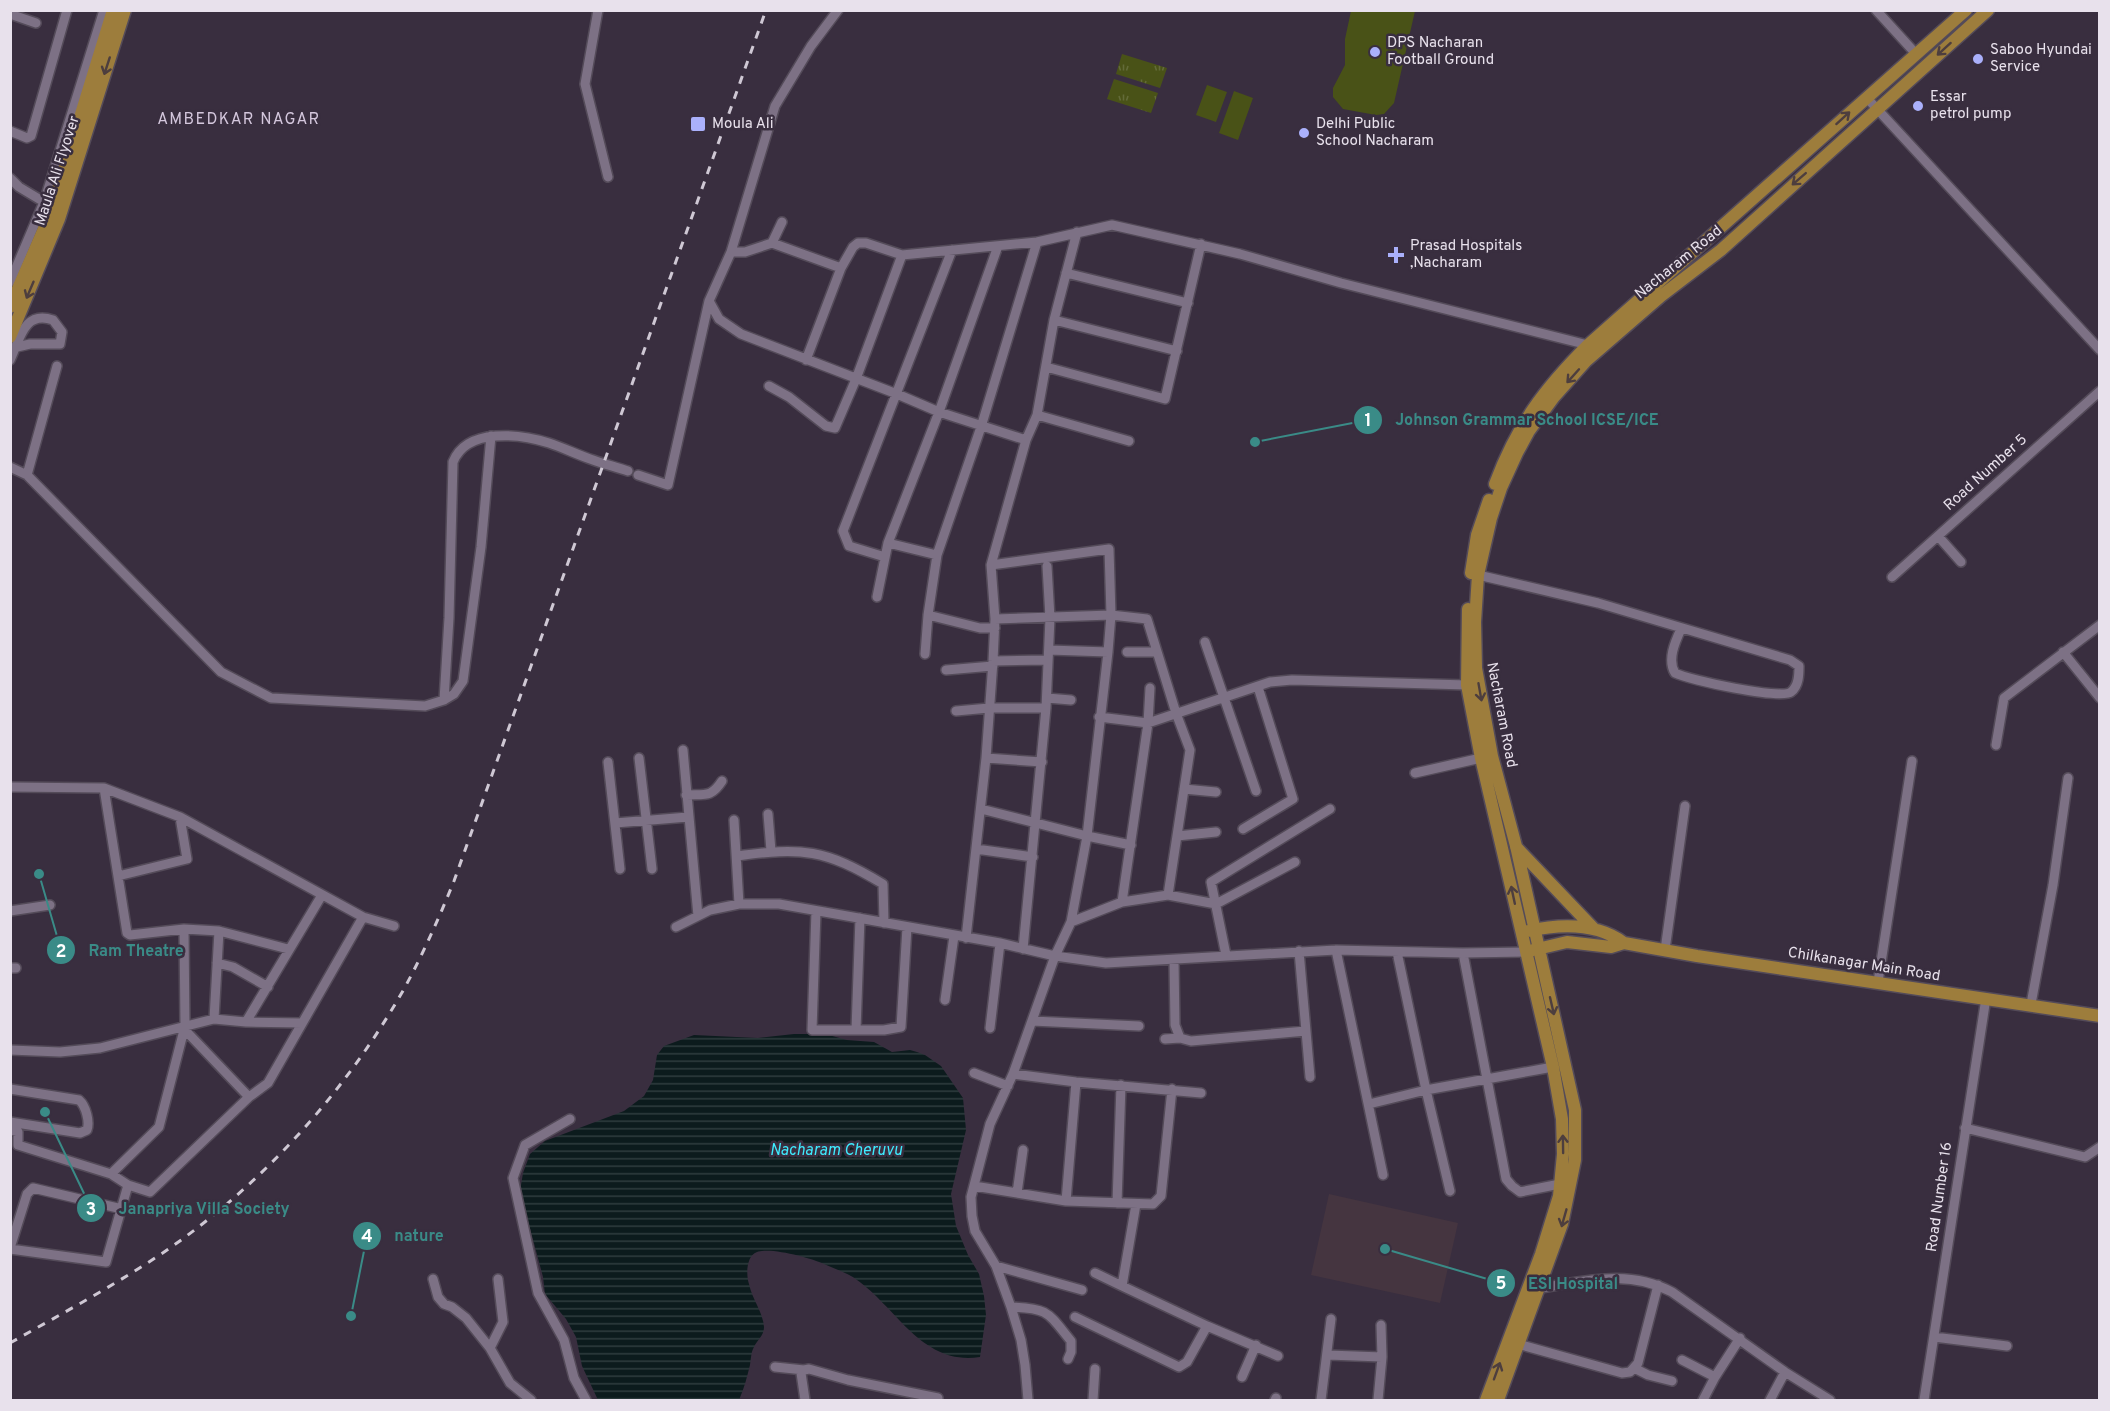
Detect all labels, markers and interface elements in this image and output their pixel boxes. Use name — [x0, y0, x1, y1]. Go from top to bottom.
place label: DPS Nacharan Football Ground — [1387, 34, 1494, 70]
place label: Saboo Hyundai Service — [1990, 41, 2092, 77]
one-way arrow — [1937, 42, 1952, 56]
marker: DPS Nacharan Football Ground — [1368, 45, 1382, 59]
marker: Saboo Hyundai Service — [1971, 52, 1985, 66]
one-way arrow — [101, 56, 112, 75]
place label: Essar petrol pump — [1930, 88, 2011, 124]
marker: Essar petrol pump — [1911, 99, 1925, 113]
district label: AMBEDKAR NAGAR — [157, 110, 321, 130]
one-way arrow — [1835, 111, 1850, 125]
street label: Maula Ali Flyover — [31, 114, 85, 228]
marker: Moula Ali — [689, 115, 707, 133]
place label: Moula Ali — [712, 115, 774, 134]
place label: Delhi Public School Nacharam — [1316, 115, 1434, 151]
marker: Delhi Public School Nacharam — [1297, 126, 1311, 140]
one-way arrow — [1792, 172, 1807, 186]
street label: Nacharam Road — [1631, 222, 1727, 304]
place label: Prasad Hospitals ,Nacharam — [1410, 237, 1522, 273]
marker: Prasad Hospitals ,Nacharam — [1387, 246, 1405, 264]
one-way arrow — [24, 280, 35, 299]
one-way arrow — [1566, 368, 1580, 383]
callout: Johnson Grammar School ICSE/ICE — [1353, 403, 1671, 437]
text: 1 — [1364, 410, 1372, 433]
text: Johnson Grammar School ICSE/ICE — [1395, 411, 1659, 431]
street label: Road Number 5 — [1940, 431, 2032, 515]
street label: Nacharam Road — [1481, 661, 1521, 769]
one-way arrow — [1475, 682, 1486, 702]
one-way arrow — [1507, 885, 1519, 904]
callout: Ram Theatre — [46, 933, 195, 967]
text: 2 — [55, 941, 67, 964]
text: Ram Theatre — [88, 942, 184, 962]
street label: Chilkanagar Main Road — [1786, 944, 1942, 986]
one-way arrow — [1547, 996, 1559, 1015]
one-way arrow — [1557, 1135, 1569, 1155]
water label: Nacharam Cheruvu — [770, 1141, 902, 1161]
street label: Road Number 16 — [1923, 1141, 1957, 1253]
callout: Janapriya Villa Society — [76, 1191, 302, 1225]
text: 3 — [86, 1199, 96, 1222]
text: Janapriya Villa Society — [118, 1200, 290, 1220]
one-way arrow — [1557, 1208, 1569, 1227]
callout: nature — [352, 1219, 455, 1253]
text: 4 — [361, 1226, 373, 1249]
text: nature — [394, 1227, 444, 1247]
callout: ESI Hospital — [1486, 1266, 1630, 1300]
text: 5 — [1496, 1273, 1507, 1296]
text: ESI Hospital — [1528, 1275, 1618, 1295]
one-way arrow — [1493, 1362, 1504, 1380]

